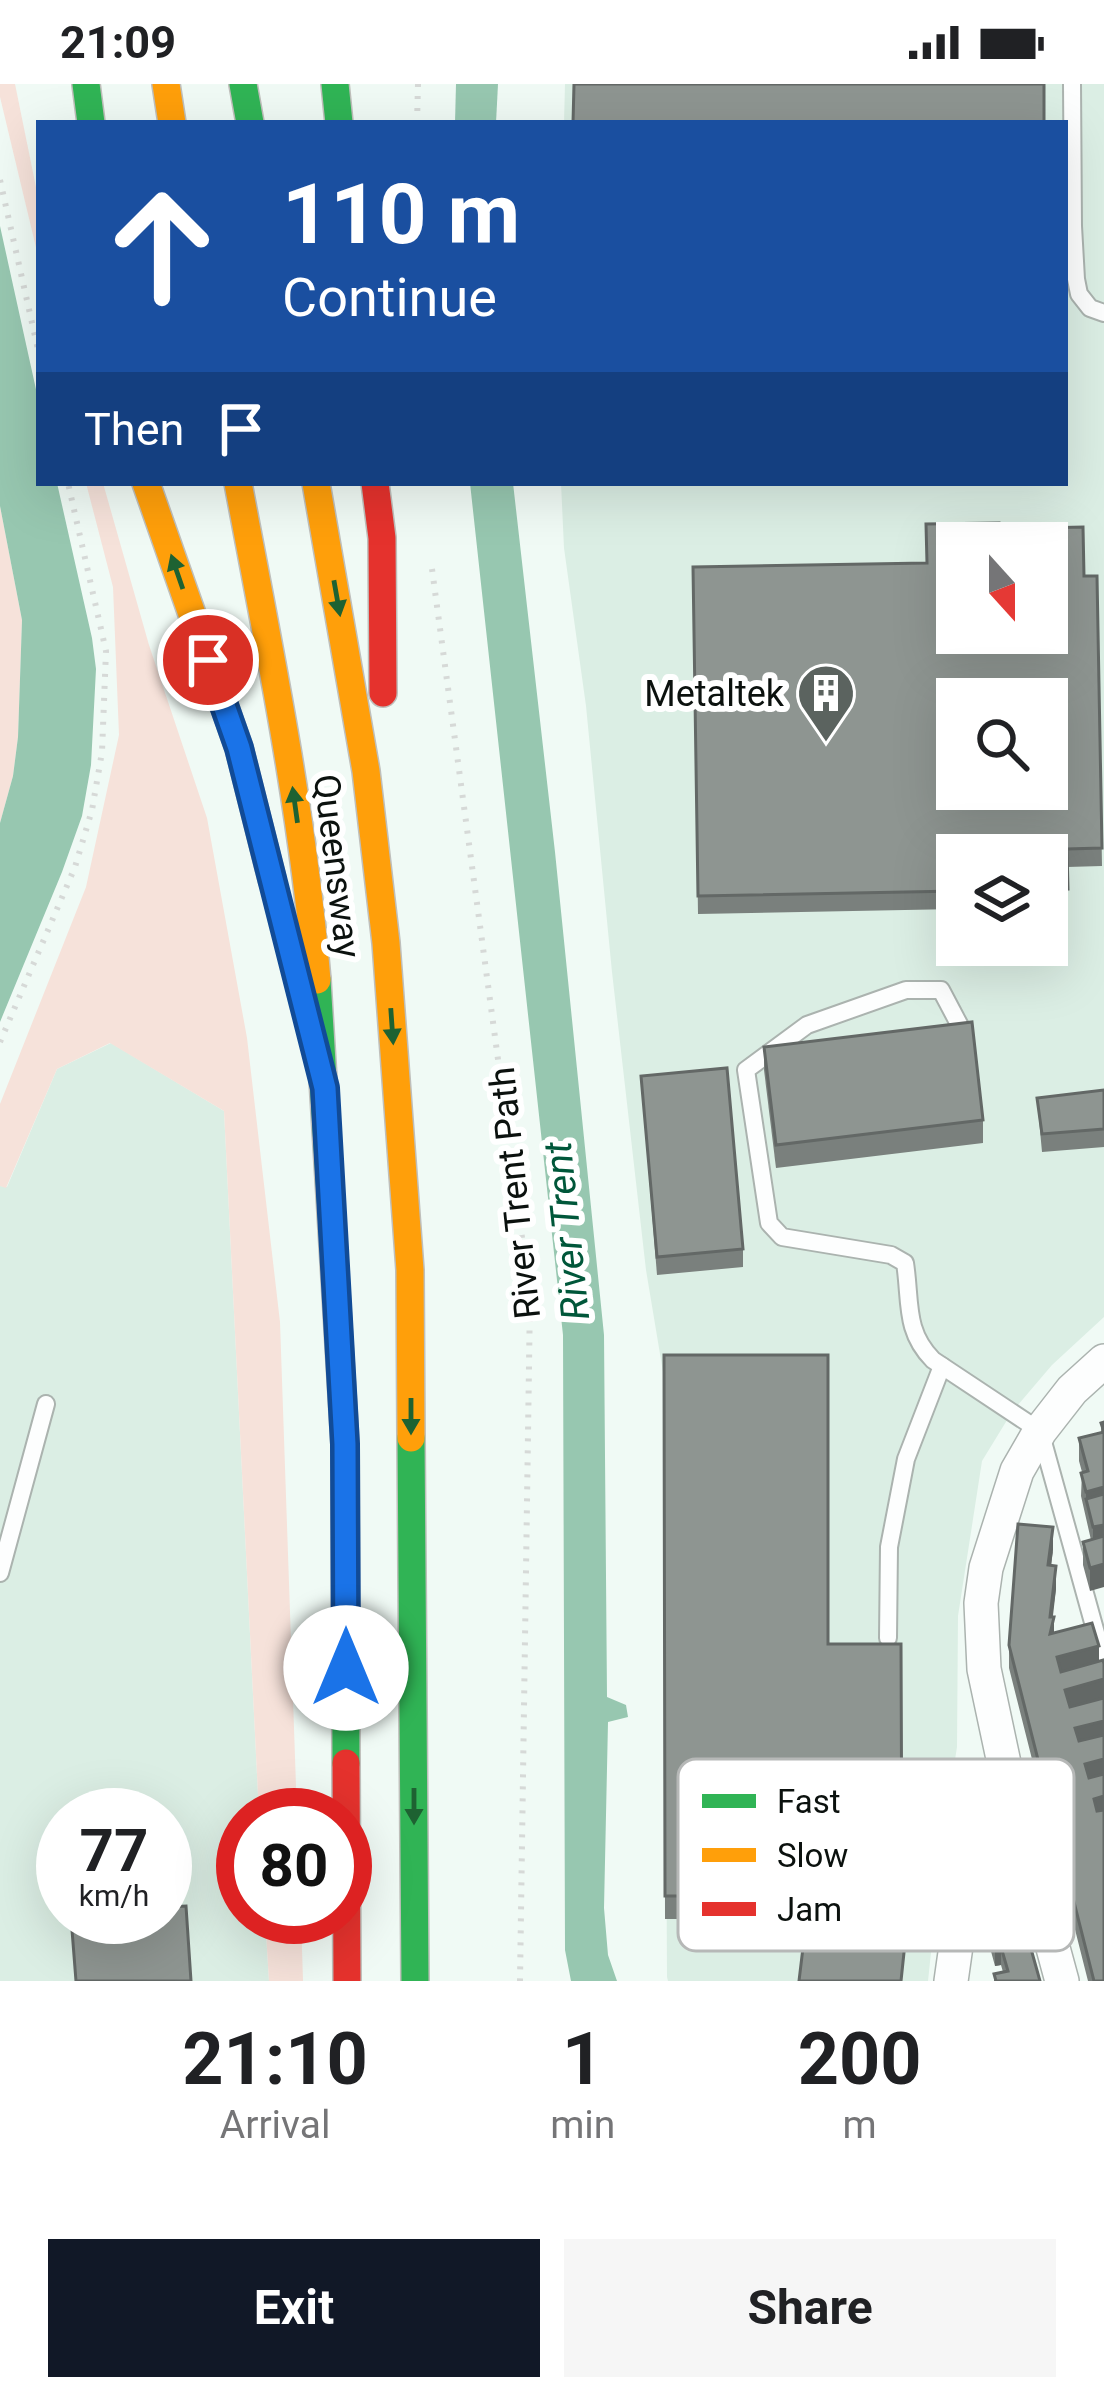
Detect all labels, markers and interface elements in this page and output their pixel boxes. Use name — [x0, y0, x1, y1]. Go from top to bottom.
text: 21:09 — [60, 16, 176, 69]
text: 110 m — [282, 165, 520, 264]
icon: ahead — [84, 168, 240, 324]
text: Continue — [282, 266, 497, 329]
icon: arrive — [208, 396, 274, 462]
text: Then — [84, 403, 184, 456]
north arrow — [936, 522, 1068, 654]
map controls — [936, 522, 1068, 966]
one-way arrow — [167, 554, 185, 590]
one-way arrow — [328, 580, 347, 617]
pin — [157, 609, 259, 711]
icon: arrive — [175, 627, 241, 693]
building icon: Metaltek — [795, 662, 857, 744]
place label: Metaltek — [644, 673, 785, 715]
button: search — [936, 678, 1068, 810]
street label: Queensway — [305, 772, 369, 960]
one-way arrow — [285, 786, 304, 823]
button: layers — [936, 834, 1068, 966]
one-way arrow — [382, 1008, 401, 1045]
street label: River Trent Path — [481, 1065, 549, 1321]
water label: River Trent — [535, 1139, 599, 1322]
one-way arrow — [402, 1398, 421, 1436]
position arrow — [283, 1605, 409, 1731]
legend — [678, 1759, 1074, 1951]
text: Fast — [777, 1782, 840, 1821]
speed limit sign: 80 — [216, 1788, 372, 1944]
one-way arrow — [404, 1788, 424, 1826]
text: 77 — [80, 1815, 148, 1886]
text: Slow — [777, 1836, 848, 1875]
text: km/h — [79, 1878, 149, 1913]
text: Jam — [777, 1890, 842, 1929]
text: 21:10 — [182, 2017, 368, 2102]
text: 1 — [562, 2017, 603, 2102]
text: 200 — [798, 2017, 922, 2102]
text: Arrival — [220, 2102, 330, 2148]
text: min — [550, 2102, 615, 2148]
text: m — [843, 2102, 877, 2148]
button: Exit — [48, 2239, 540, 2377]
button: Share — [564, 2239, 1056, 2377]

